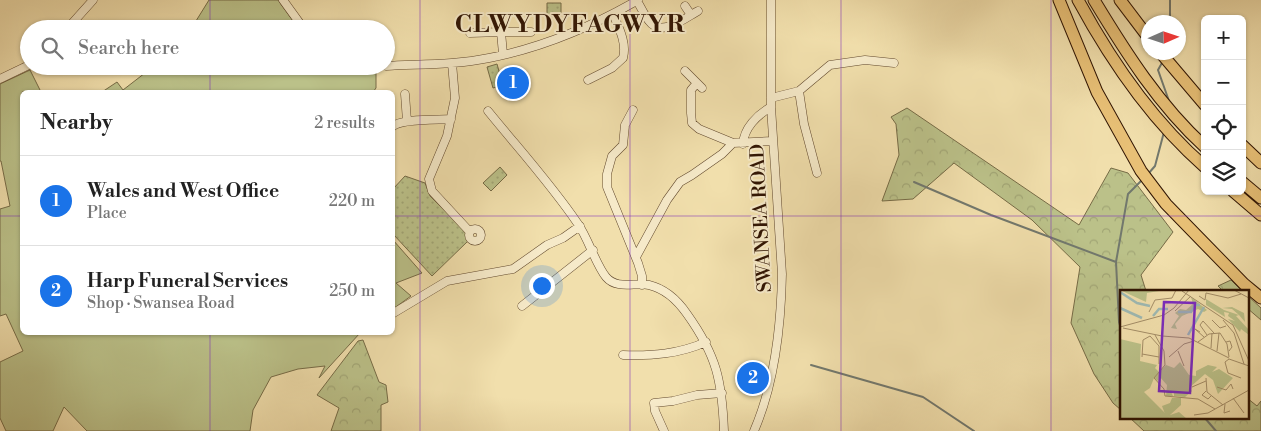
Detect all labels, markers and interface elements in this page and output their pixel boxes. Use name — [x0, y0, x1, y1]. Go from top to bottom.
district label: CLWYDYFAGWYR — [455, 10, 685, 40]
north arrow — [1141, 15, 1186, 60]
map controls — [1201, 15, 1246, 195]
button: + — [1201, 15, 1246, 60]
search box — [20, 20, 395, 75]
icon: search — [38, 34, 66, 62]
text: Search here — [78, 36, 179, 60]
button: − — [1201, 60, 1246, 105]
pin: 1 — [497, 64, 529, 102]
button: locate — [1201, 105, 1246, 150]
text: Nearby — [40, 110, 113, 136]
text: 2 results — [314, 113, 375, 133]
street label: SWANSEA ROAD — [745, 143, 777, 293]
button: layers — [1201, 150, 1246, 195]
text: Wales and West Office — [87, 179, 279, 203]
text: 1 — [52, 191, 60, 211]
text: 220 m — [329, 191, 375, 211]
text: Place — [87, 203, 127, 223]
text: Harp Funeral Services — [87, 269, 288, 293]
your location — [529, 273, 555, 299]
text: 2 — [51, 281, 61, 301]
text: 250 m — [329, 281, 375, 301]
inset map — [1120, 290, 1248, 418]
text: Shop · Swansea Road — [87, 293, 235, 313]
pin: 2 — [737, 359, 769, 397]

